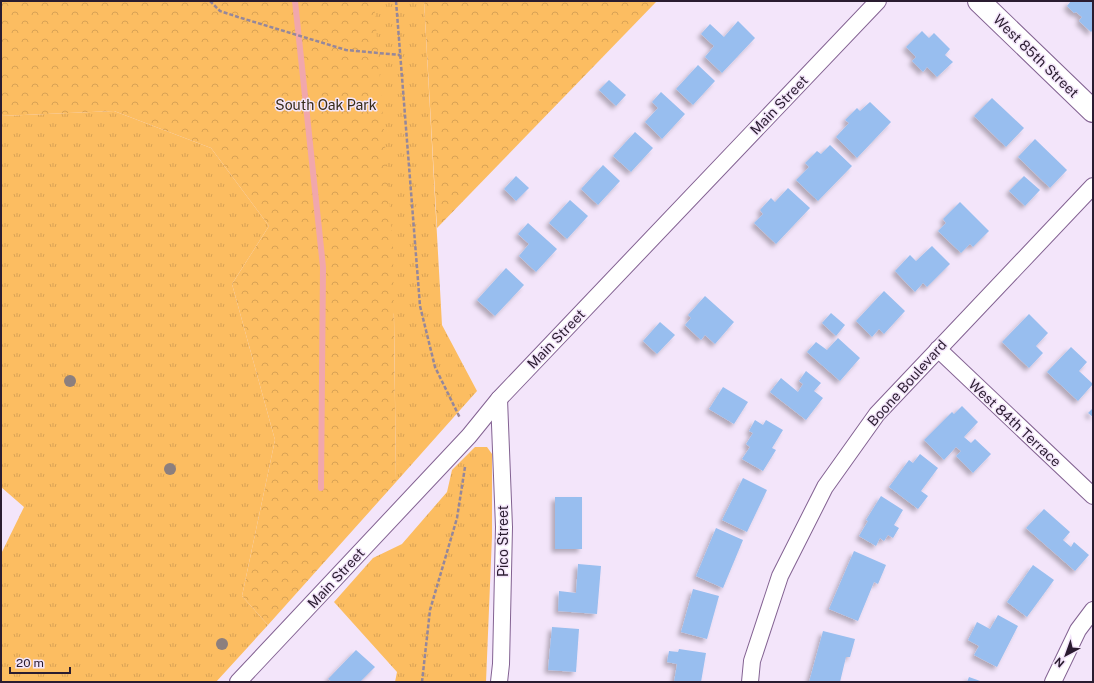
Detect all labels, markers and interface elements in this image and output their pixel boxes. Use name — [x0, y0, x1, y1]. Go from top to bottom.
street label: West 85th Street — [990, 11, 1082, 101]
street label: Main Street — [747, 72, 811, 138]
park label: South Oak Park — [275, 97, 377, 113]
street label: Main Street — [524, 306, 588, 372]
street label: Boone Boulevard — [864, 337, 950, 429]
street label: West 84th Terrace — [966, 376, 1065, 470]
street label: Pico Street — [495, 505, 511, 577]
street label: Main Street — [304, 545, 368, 611]
north arrow — [1046, 635, 1086, 675]
scale bar — [10, 649, 70, 675]
text: N — [1052, 655, 1067, 670]
text: 20 m — [16, 656, 44, 670]

